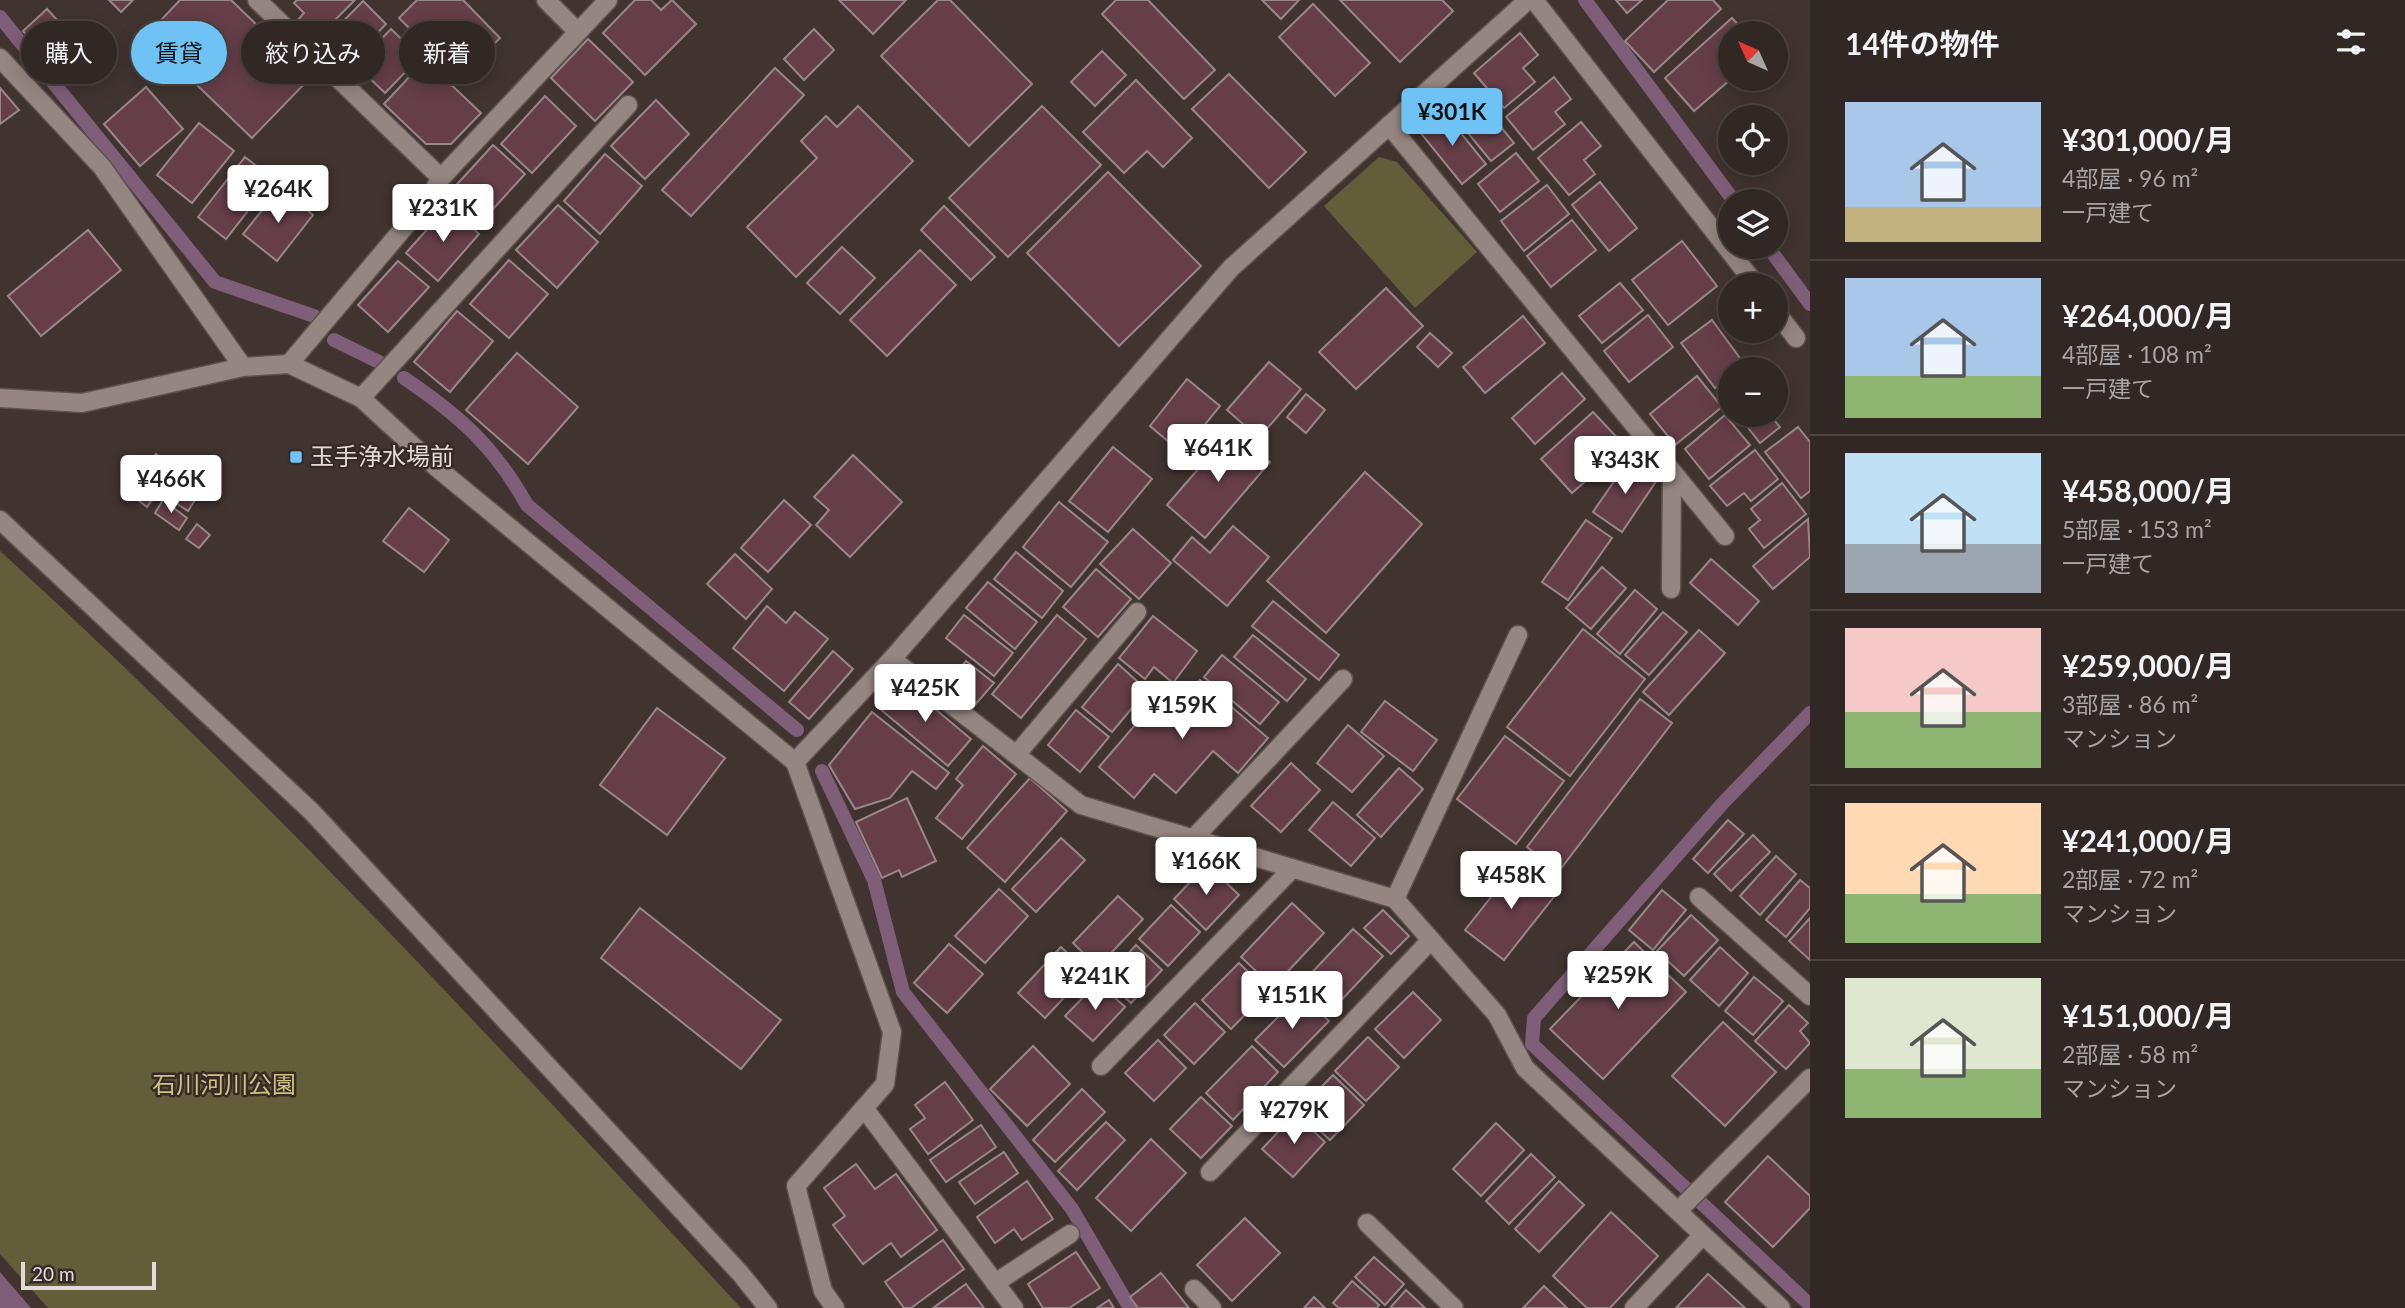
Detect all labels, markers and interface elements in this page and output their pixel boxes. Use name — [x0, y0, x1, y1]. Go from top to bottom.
chip: 購入 — [21, 21, 117, 84]
chip: 賃貸 — [131, 21, 227, 84]
chip: 絞り込み — [241, 21, 385, 84]
chip: 新着 — [399, 21, 495, 84]
north arrow — [1718, 21, 1788, 91]
map controls — [1718, 21, 1788, 427]
icon: filters — [2332, 23, 2370, 61]
text: 14件の物件 — [1845, 25, 2000, 61]
pin: ¥301K — [1403, 88, 1501, 148]
text: ¥301K — [1417, 97, 1487, 125]
button: locate — [1718, 105, 1788, 175]
text: ¥301,000/月 — [2062, 121, 2235, 157]
icon: home — [1901, 130, 1985, 214]
text: 4部屋 · 96 m² — [2062, 164, 2198, 192]
pin: ¥264K — [229, 166, 327, 225]
text: ¥264K — [243, 174, 313, 202]
pin: ¥231K — [394, 184, 492, 244]
button: layers — [1718, 189, 1788, 259]
text: ¥231K — [408, 193, 478, 221]
text: 一戸建て — [2062, 198, 2154, 226]
button: + — [1718, 273, 1788, 343]
text: ¥264,000/月 — [2062, 297, 2235, 333]
icon: home — [1901, 306, 1985, 390]
text: 4部屋 · 108 m² — [2062, 340, 2212, 368]
button: − — [1718, 357, 1788, 427]
text: 一戸建て — [2062, 374, 2154, 402]
pin: ¥641K — [1169, 424, 1267, 484]
text: ¥641K — [1183, 433, 1253, 461]
pin: ¥343K — [1576, 436, 1674, 496]
place label: 玉手浄水場前 — [310, 441, 454, 470]
text: ¥343K — [1590, 445, 1660, 473]
marker: 玉手浄水場前 — [288, 449, 304, 465]
pin: ¥466K — [122, 456, 220, 515]
text: ¥466K — [136, 464, 206, 492]
text: ¥458,000/月 — [2062, 472, 2235, 508]
icon: home — [1901, 481, 1985, 565]
text: 5部屋 · 153 m² — [2062, 515, 2212, 543]
text: 一戸建て — [2062, 549, 2154, 577]
text: ¥259,000/月 — [2062, 647, 2235, 683]
icon: home — [1901, 656, 1985, 740]
pin: ¥425K — [876, 664, 974, 724]
text: ¥425K — [890, 673, 960, 701]
pin: ¥159K — [1133, 682, 1231, 741]
text: ¥159K — [1147, 690, 1217, 718]
text: 3部屋 · 86 m² — [2062, 690, 2198, 718]
text: マンション — [2062, 724, 2177, 752]
text: ¥241,000/月 — [2062, 822, 2235, 858]
icon: home — [1901, 831, 1985, 915]
pin: ¥166K — [1157, 838, 1255, 897]
text: ¥166K — [1171, 846, 1241, 874]
pin: ¥458K — [1462, 852, 1560, 911]
text: ¥458K — [1476, 860, 1546, 888]
text: 2部屋 · 72 m² — [2062, 865, 2198, 893]
text: マンション — [2062, 899, 2177, 927]
pin: ¥259K — [1569, 951, 1667, 1011]
pin: ¥241K — [1046, 953, 1144, 1012]
text: ¥259K — [1583, 960, 1653, 988]
text: ¥241K — [1060, 961, 1130, 989]
pin: ¥151K — [1243, 972, 1341, 1031]
text: ¥151K — [1257, 980, 1327, 1008]
text: ¥151,000/月 — [2062, 997, 2235, 1033]
icon: home — [1901, 1006, 1985, 1090]
text: 2部屋 · 58 m² — [2062, 1040, 2198, 1068]
park label: 石川河川公園 — [152, 1069, 296, 1098]
text: マンション — [2062, 1074, 2177, 1102]
pin: ¥279K — [1245, 1086, 1343, 1146]
text: ¥279K — [1259, 1095, 1329, 1123]
scale bar — [21, 1259, 156, 1291]
text: 20 m — [32, 1262, 75, 1285]

